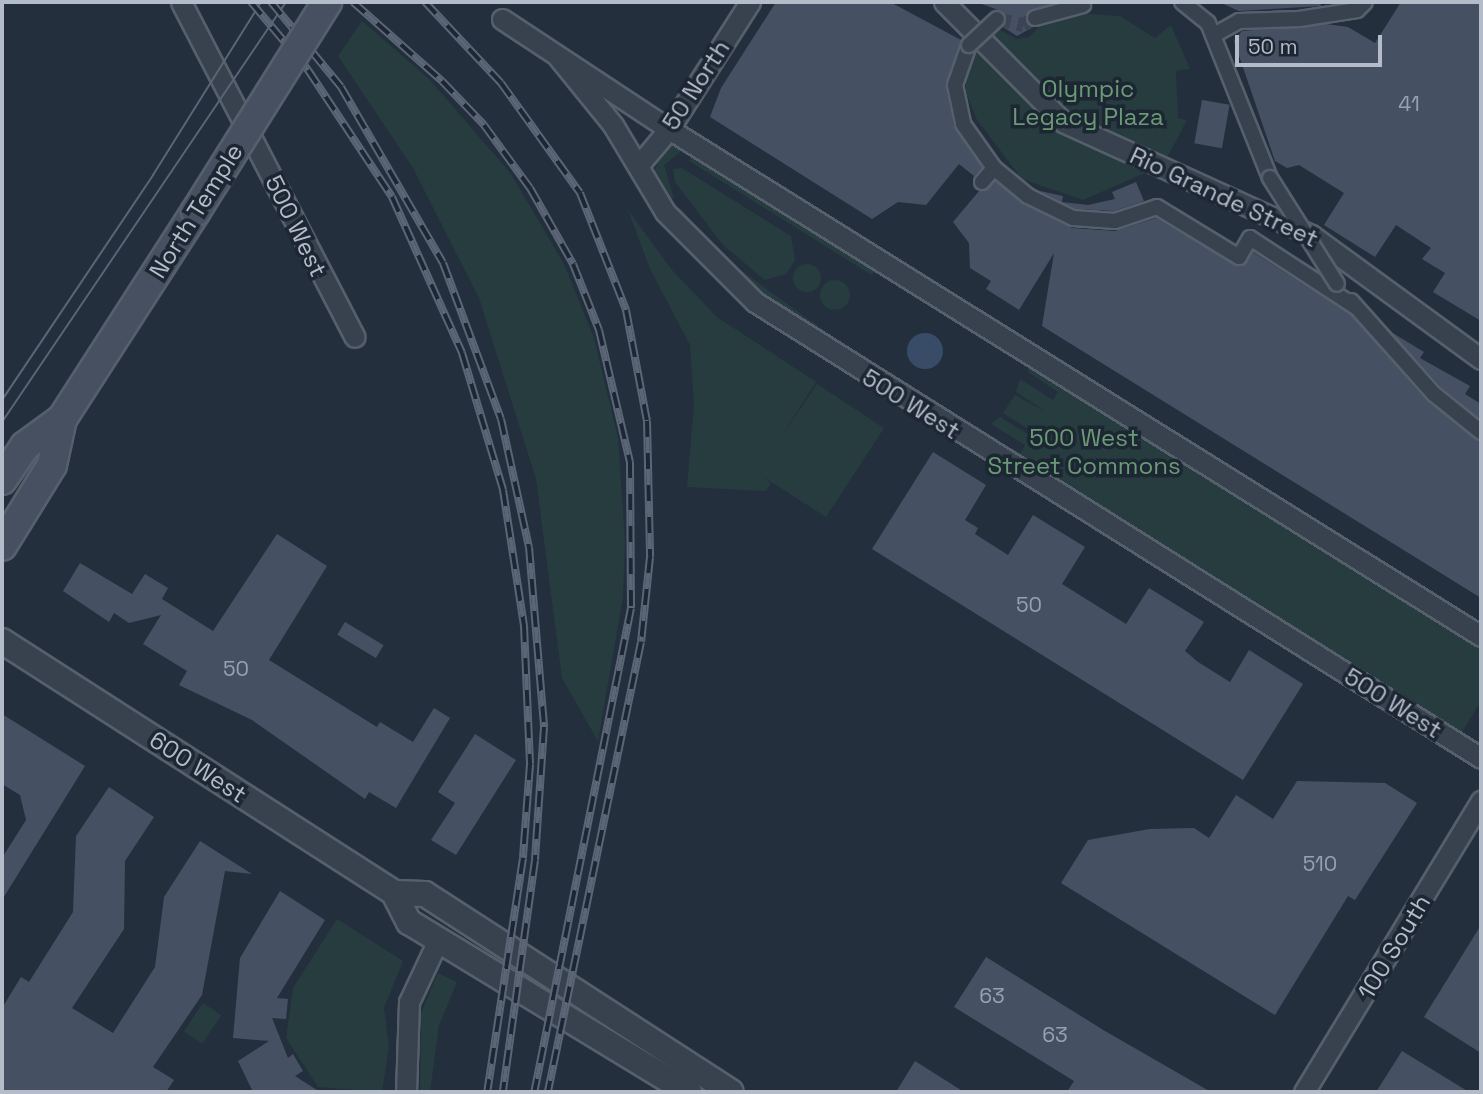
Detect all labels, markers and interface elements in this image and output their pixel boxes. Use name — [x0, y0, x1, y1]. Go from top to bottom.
scale bar — [1238, 21, 1385, 65]
text: 50 m — [1248, 33, 1298, 60]
street label: 50 North — [656, 35, 736, 135]
park label: Olympic Legacy Plaza — [1012, 75, 1164, 131]
house number: 41 — [1398, 91, 1420, 117]
street label: North Temple — [143, 138, 249, 284]
street label: Rio Grande Street — [1125, 141, 1323, 253]
street label: 500 West — [259, 170, 333, 282]
street label: 500 West — [857, 363, 965, 445]
park label: 500 West Street Commons — [987, 424, 1181, 480]
house number: 50 — [1016, 592, 1042, 618]
house number: 50 — [223, 656, 249, 682]
street label: 500 West — [1339, 662, 1447, 744]
street label: 600 West — [144, 725, 252, 809]
house number: 510 — [1303, 851, 1337, 877]
street label: 100 South — [1352, 889, 1436, 1005]
house number: 63 — [979, 983, 1005, 1009]
house number: 63 — [1042, 1022, 1068, 1048]

